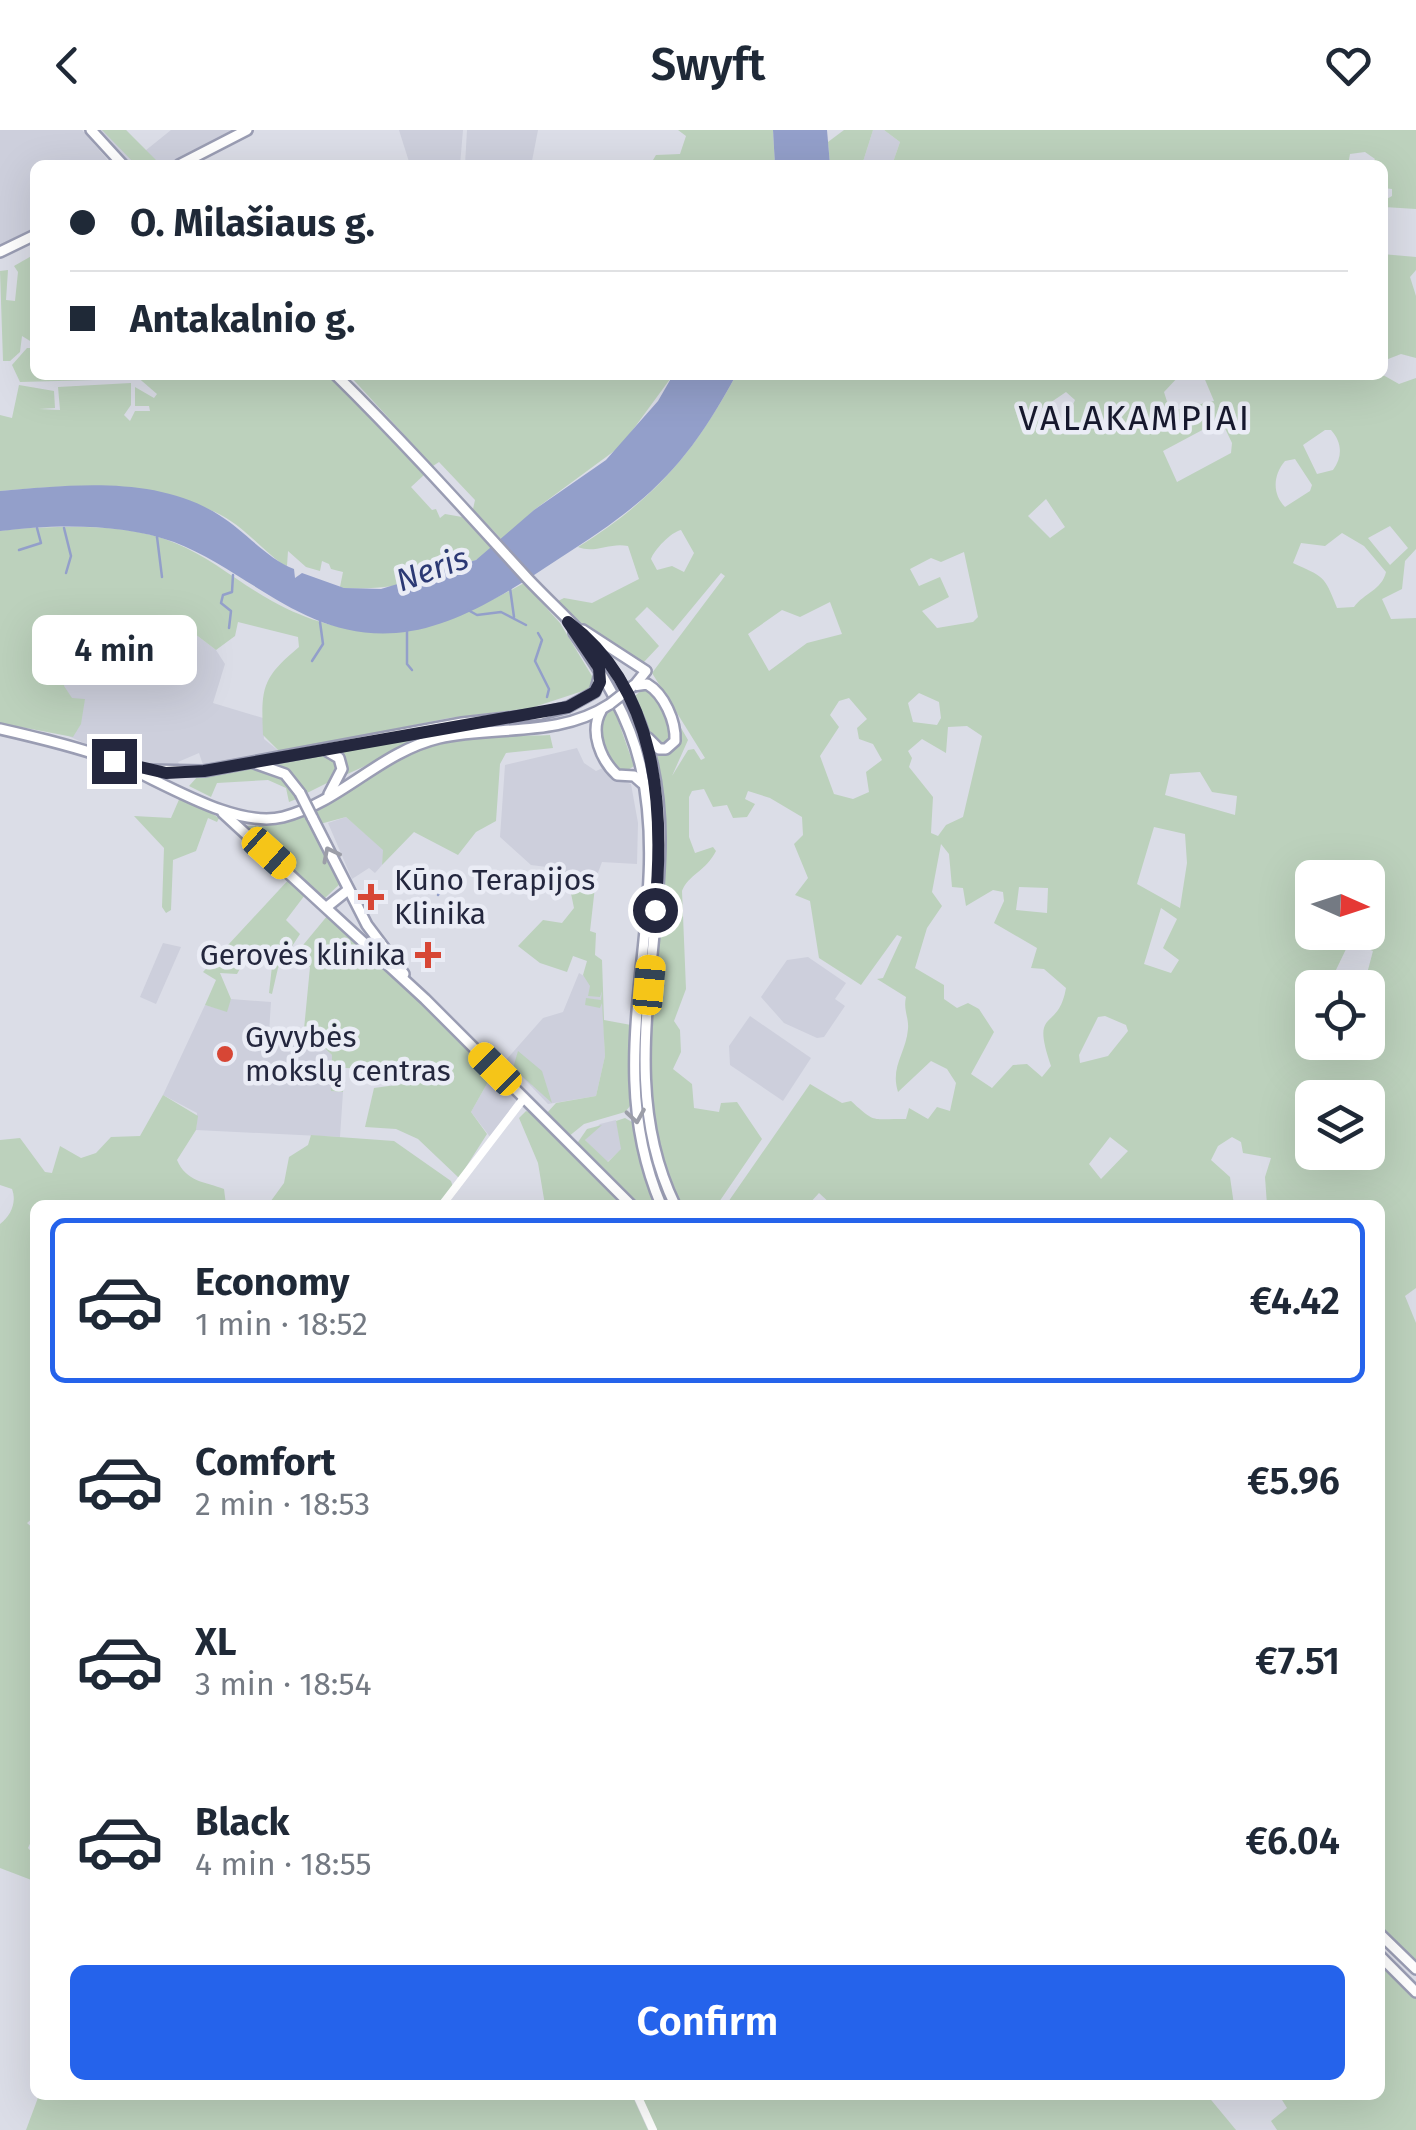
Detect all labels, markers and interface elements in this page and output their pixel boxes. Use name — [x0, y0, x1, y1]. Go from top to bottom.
icon: back — [40, 38, 95, 93]
text: Swyft — [651, 38, 765, 92]
icon: heart — [1321, 38, 1376, 93]
text: O. Milašiaus g. — [130, 200, 375, 246]
text: Antakalnio g. — [130, 296, 355, 342]
district label: VALAKAMPIAI — [1019, 397, 1251, 439]
water label: Neris — [391, 538, 473, 600]
callout: 4 min — [32, 616, 196, 686]
text: 4 min — [74, 631, 155, 669]
route end — [92, 739, 137, 784]
car — [237, 822, 301, 884]
one-way arrow — [323, 846, 342, 864]
north arrow — [1295, 860, 1385, 950]
map controls — [1295, 860, 1385, 1170]
place label: Kūno Terapijos Klinika — [394, 862, 595, 932]
marker: Kūno Terapijos Klinika — [358, 884, 384, 910]
route start — [633, 888, 678, 933]
place label: Gerovės klinika — [200, 937, 406, 973]
marker: Gerovės klinika — [415, 942, 441, 968]
car — [631, 954, 667, 1016]
button: locate — [1295, 970, 1385, 1060]
place label: Gyvybės mokslų centras — [245, 1019, 451, 1089]
car — [463, 1037, 527, 1101]
marker: Gyvybės mokslų centras — [214, 1043, 236, 1065]
button: layers — [1295, 1080, 1385, 1170]
one-way arrow — [625, 1107, 646, 1124]
icon: car — [75, 1256, 165, 1346]
text: Economy — [195, 1259, 350, 1305]
text: €4.42 — [1250, 1278, 1340, 1324]
text: 1 min · 18:52 — [195, 1305, 368, 1343]
icon: car — [75, 1436, 165, 1526]
text: Comfort — [195, 1439, 336, 1485]
text: €5.96 — [1247, 1458, 1340, 1504]
text: 2 min · 18:53 — [195, 1485, 370, 1523]
icon: car — [75, 1616, 165, 1706]
text: XL — [195, 1619, 237, 1665]
text: €7.51 — [1255, 1638, 1340, 1684]
text: 3 min · 18:54 — [195, 1665, 372, 1703]
icon: car — [75, 1796, 165, 1886]
text: Black — [195, 1799, 290, 1845]
text: €6.04 — [1246, 1818, 1340, 1864]
text: 4 min · 18:55 — [195, 1845, 372, 1883]
button: Confirm — [70, 1965, 1345, 2080]

